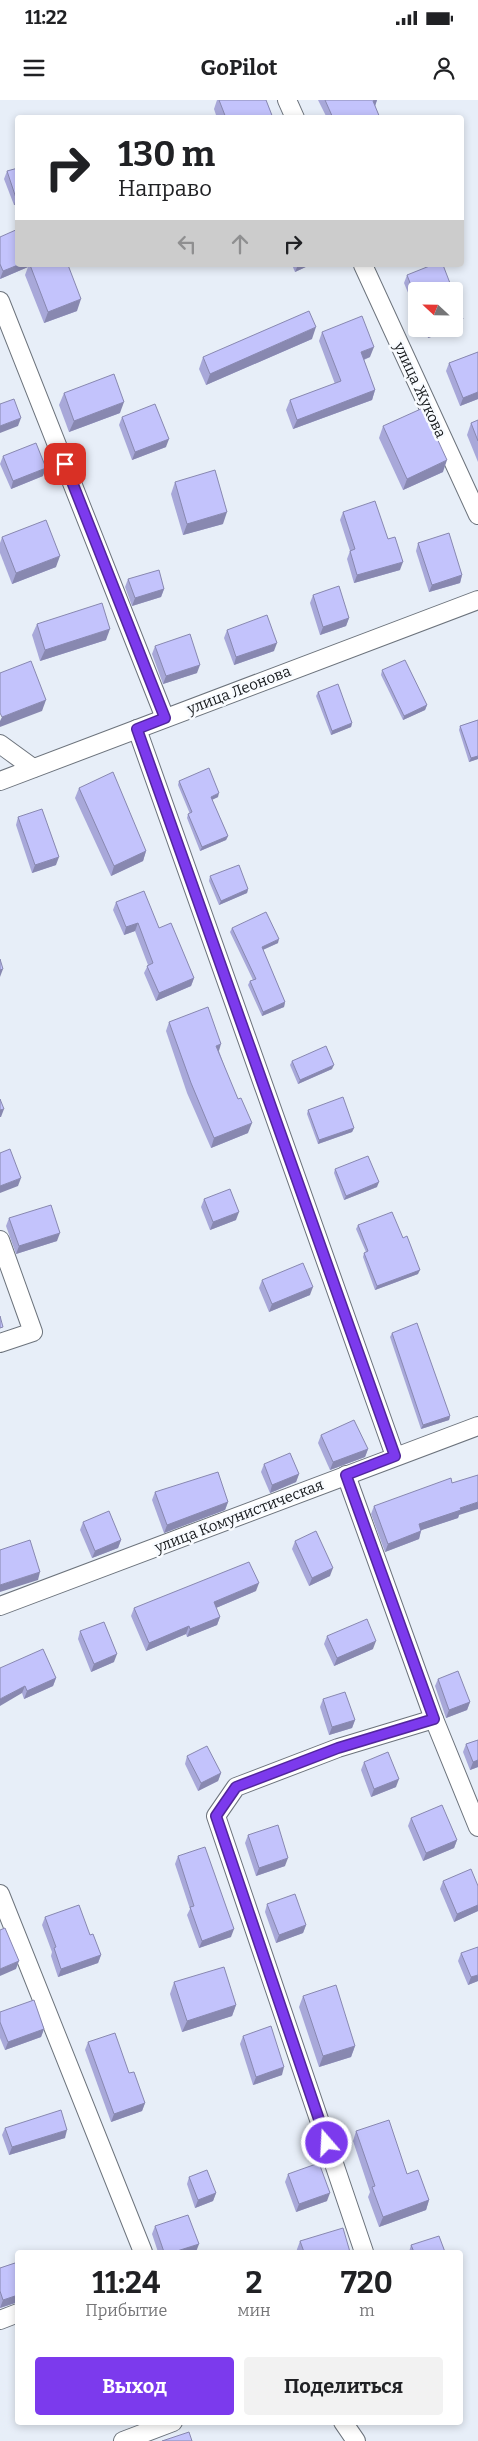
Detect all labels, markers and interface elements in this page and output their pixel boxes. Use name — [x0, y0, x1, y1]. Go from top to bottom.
text: 11:22 — [25, 6, 67, 29]
icon: menu — [20, 54, 48, 82]
text: GoPilot — [200, 54, 278, 81]
icon: person — [430, 54, 458, 82]
text: 130 m — [118, 133, 215, 175]
icon: right — [35, 135, 100, 200]
text: Направо — [118, 175, 212, 202]
icon: left — [173, 230, 201, 258]
icon: ahead — [226, 230, 254, 258]
icon: right — [279, 230, 307, 258]
north arrow — [408, 282, 462, 338]
map controls — [408, 282, 463, 337]
street label: улица Жукова — [390, 338, 450, 441]
pin — [44, 443, 86, 485]
icon: arrive — [51, 450, 79, 478]
street label: улица Леонова — [184, 662, 293, 718]
street label: улица Комунистическая — [151, 1475, 326, 1557]
position arrow — [300, 2116, 352, 2168]
text: 11:24 — [92, 2265, 160, 2301]
text: 2 — [246, 2265, 262, 2301]
text: 720 — [341, 2265, 393, 2301]
text: Прибытие — [85, 2301, 167, 2320]
text: мин — [237, 2301, 271, 2320]
text: m — [359, 2301, 374, 2320]
button: Выход — [35, 2357, 234, 2415]
button: Поделиться — [244, 2357, 443, 2415]

